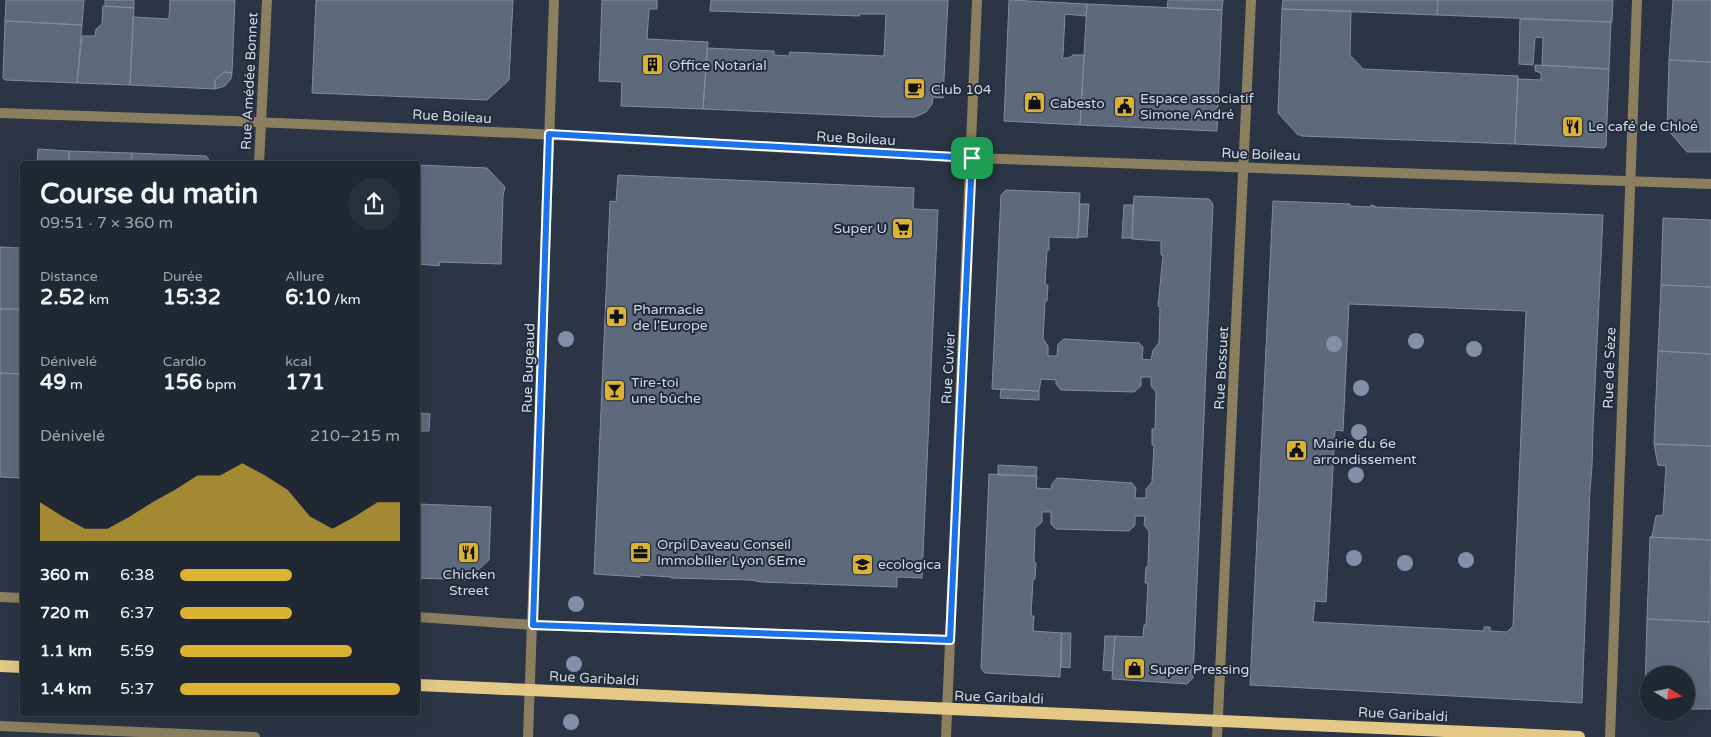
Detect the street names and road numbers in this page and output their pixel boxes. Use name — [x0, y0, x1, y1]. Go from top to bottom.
street label: Rue Amédée Bonnet — [237, 11, 262, 150]
street label: Rue Boileau — [412, 106, 492, 127]
street label: Rue Boileau — [816, 128, 896, 149]
street label: Rue Boileau — [1221, 145, 1301, 164]
street label: Rue Bugeaud — [518, 323, 539, 413]
street label: Rue Bossuet — [1211, 325, 1232, 410]
street label: Rue de Sèze — [1600, 327, 1619, 409]
street label: Rue Cuvier — [938, 331, 959, 405]
street label: Rue Garibaldi — [549, 668, 639, 689]
street label: Rue Garibaldi — [954, 687, 1044, 708]
street label: Rue Garibaldi — [1358, 704, 1448, 725]

